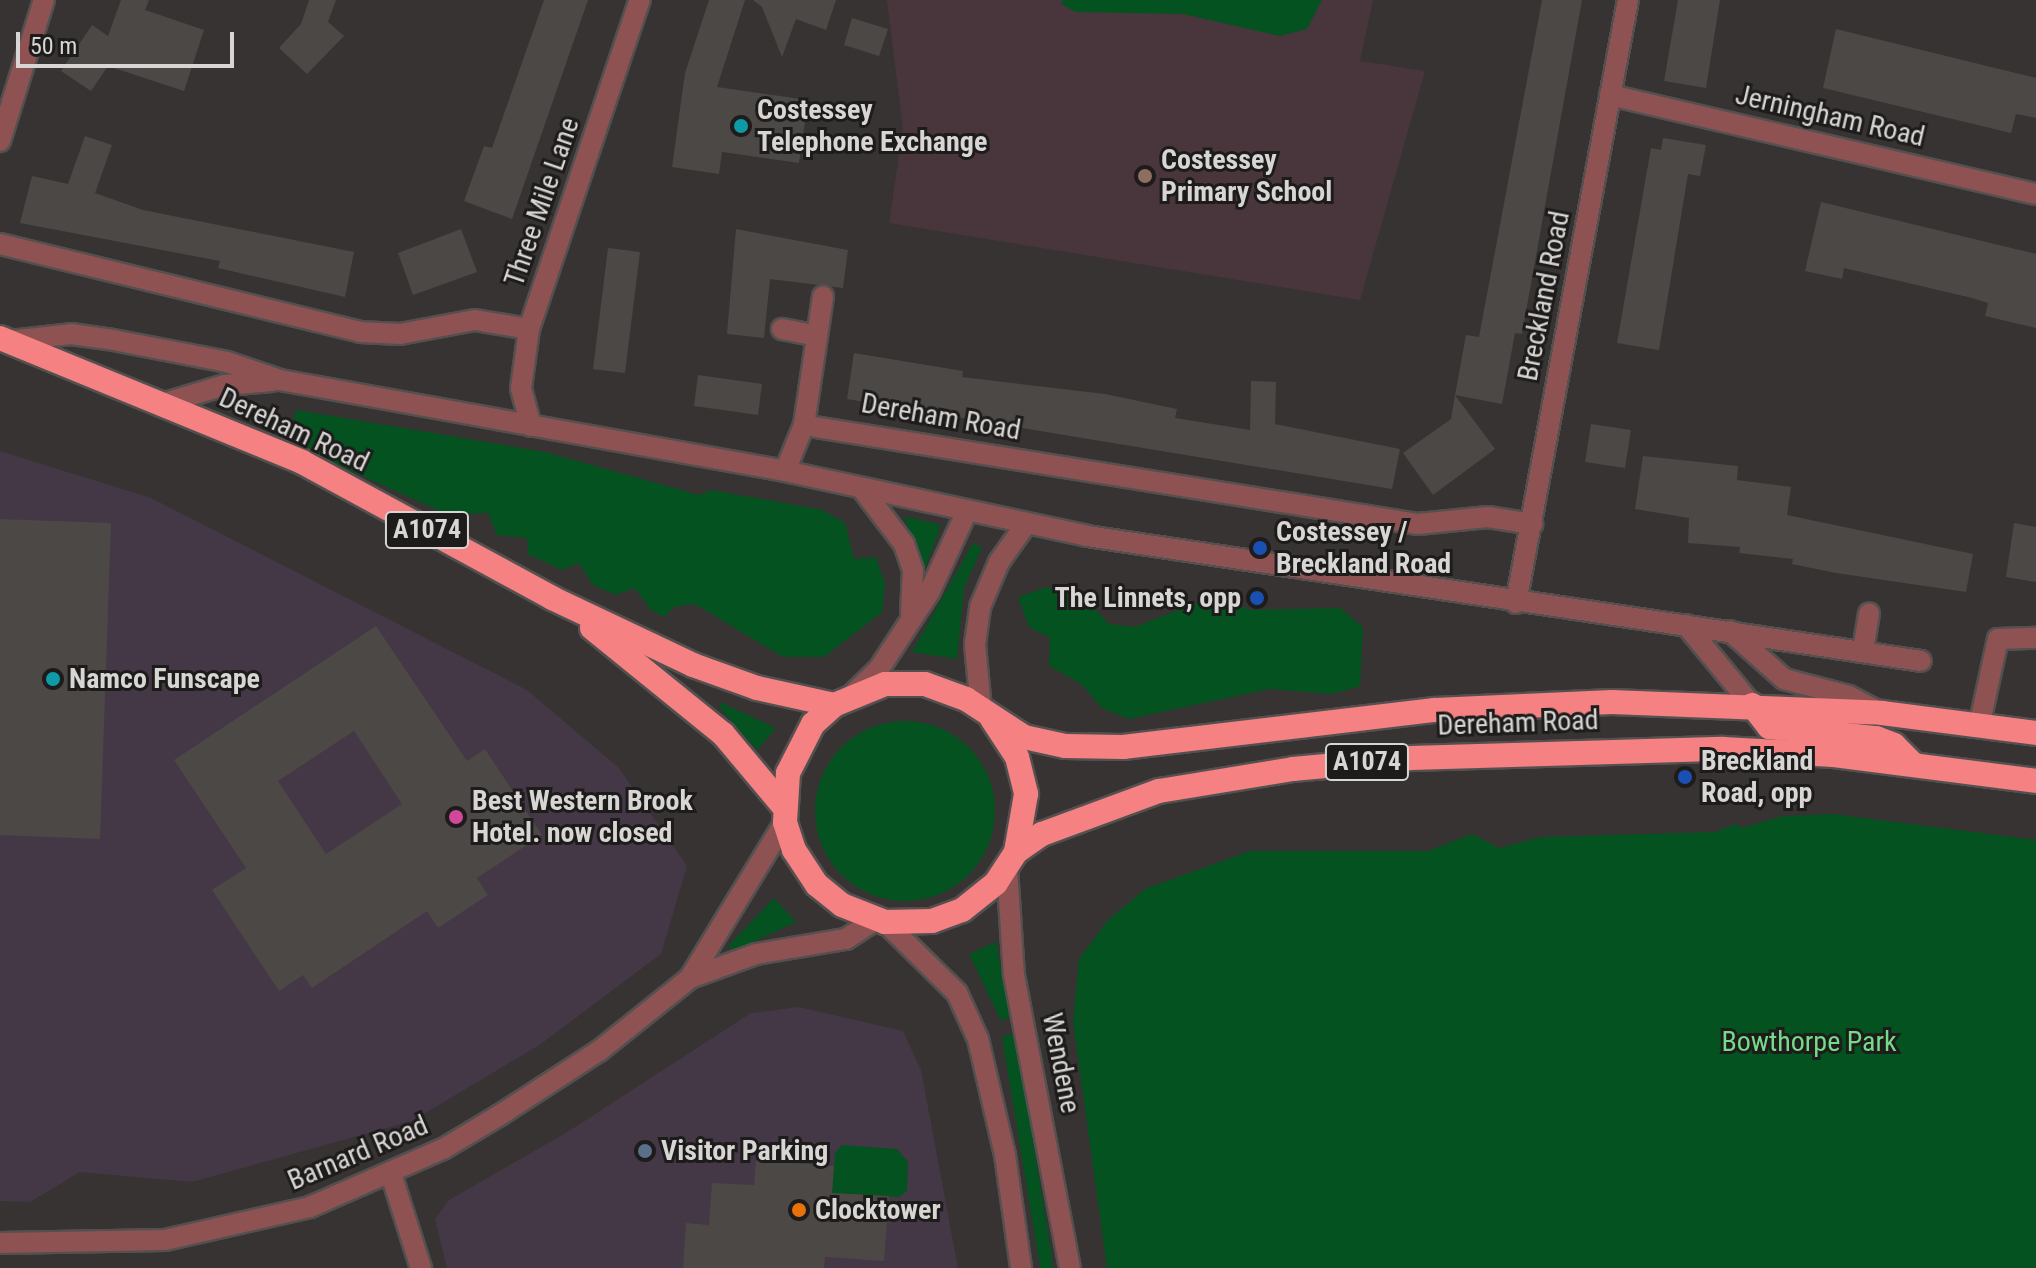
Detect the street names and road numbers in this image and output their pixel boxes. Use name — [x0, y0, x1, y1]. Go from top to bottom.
street label: Jerningham Road — [1732, 78, 1928, 154]
street label: Three Mile Lane — [497, 113, 587, 291]
street label: Breckland Road — [1511, 208, 1577, 384]
street label: Dereham Road — [214, 381, 374, 479]
street label: Dereham Road — [859, 386, 1023, 448]
road number: A1074 — [383, 508, 471, 552]
street label: Dereham Road — [1437, 703, 1599, 743]
road number: A1074 — [1323, 740, 1411, 784]
street label: Wendene — [1035, 1010, 1087, 1116]
street label: Barnard Road — [283, 1108, 433, 1198]

